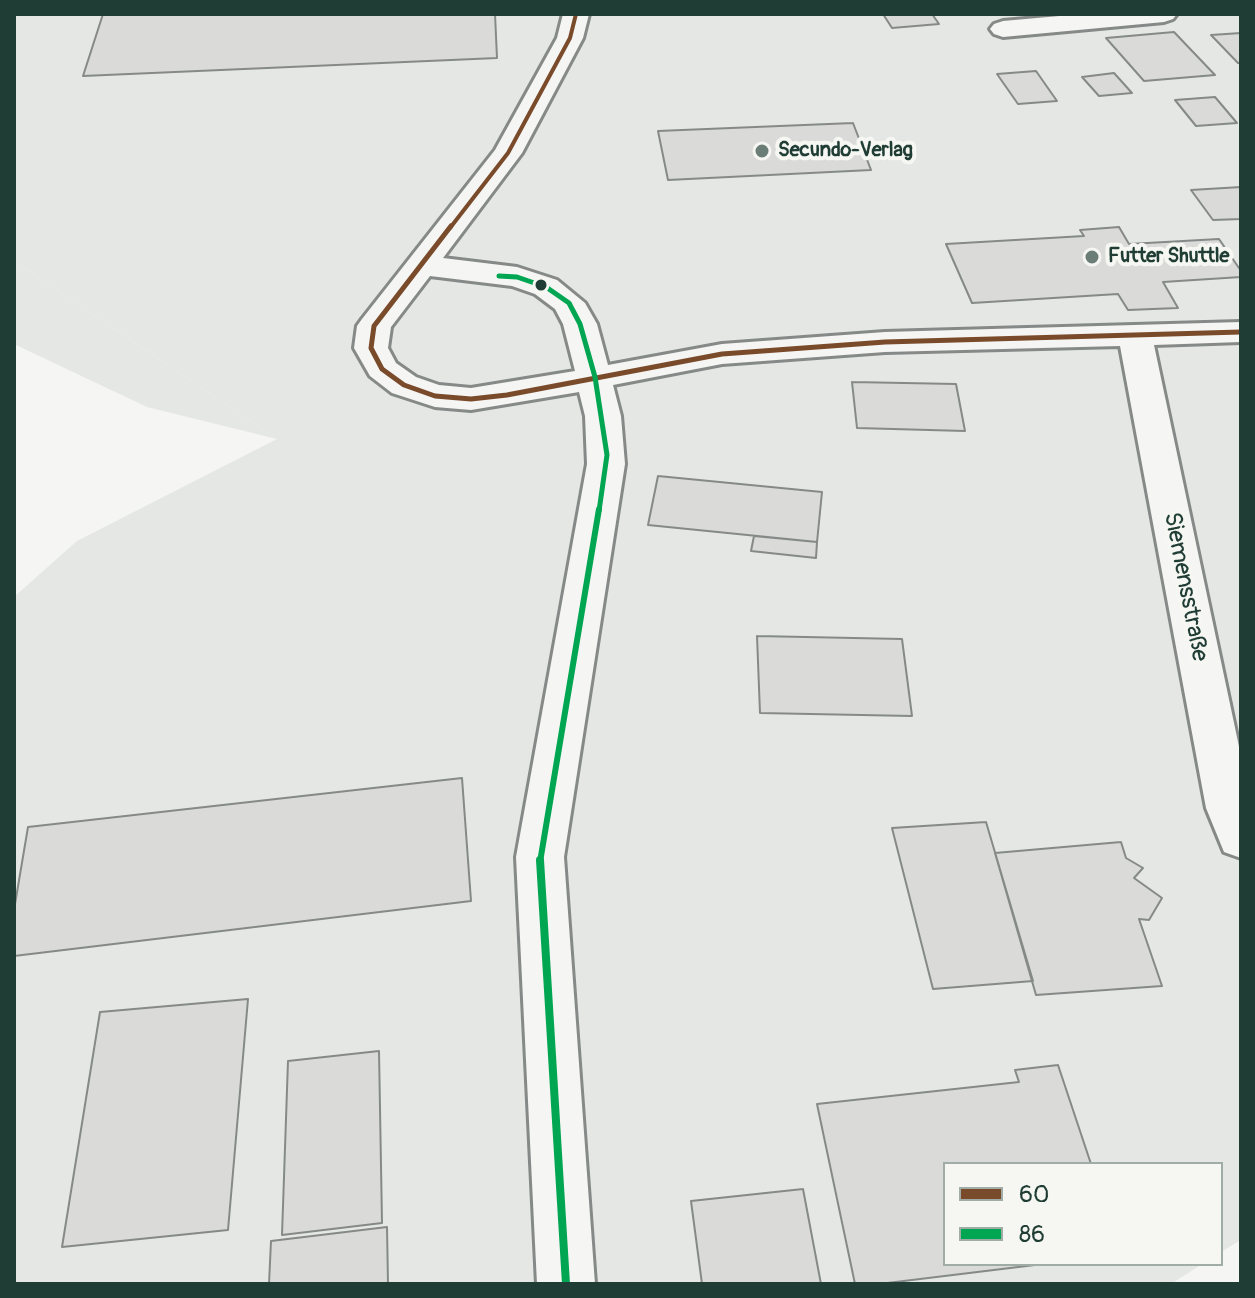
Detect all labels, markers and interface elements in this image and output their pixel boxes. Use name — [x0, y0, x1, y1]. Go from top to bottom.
place label: Secundo-Verlag — [778, 139, 913, 163]
marker: Secundo-Verlag — [753, 142, 771, 160]
place label: Futter Shuttle — [1108, 245, 1229, 269]
marker: Futter Shuttle — [1083, 248, 1101, 266]
unlabelled marker — [533, 277, 549, 293]
street label: Siemensstraße — [1156, 510, 1214, 664]
legend — [943, 1162, 1223, 1266]
text: 60 — [1019, 1180, 1049, 1209]
text: 86 — [1019, 1220, 1045, 1249]

